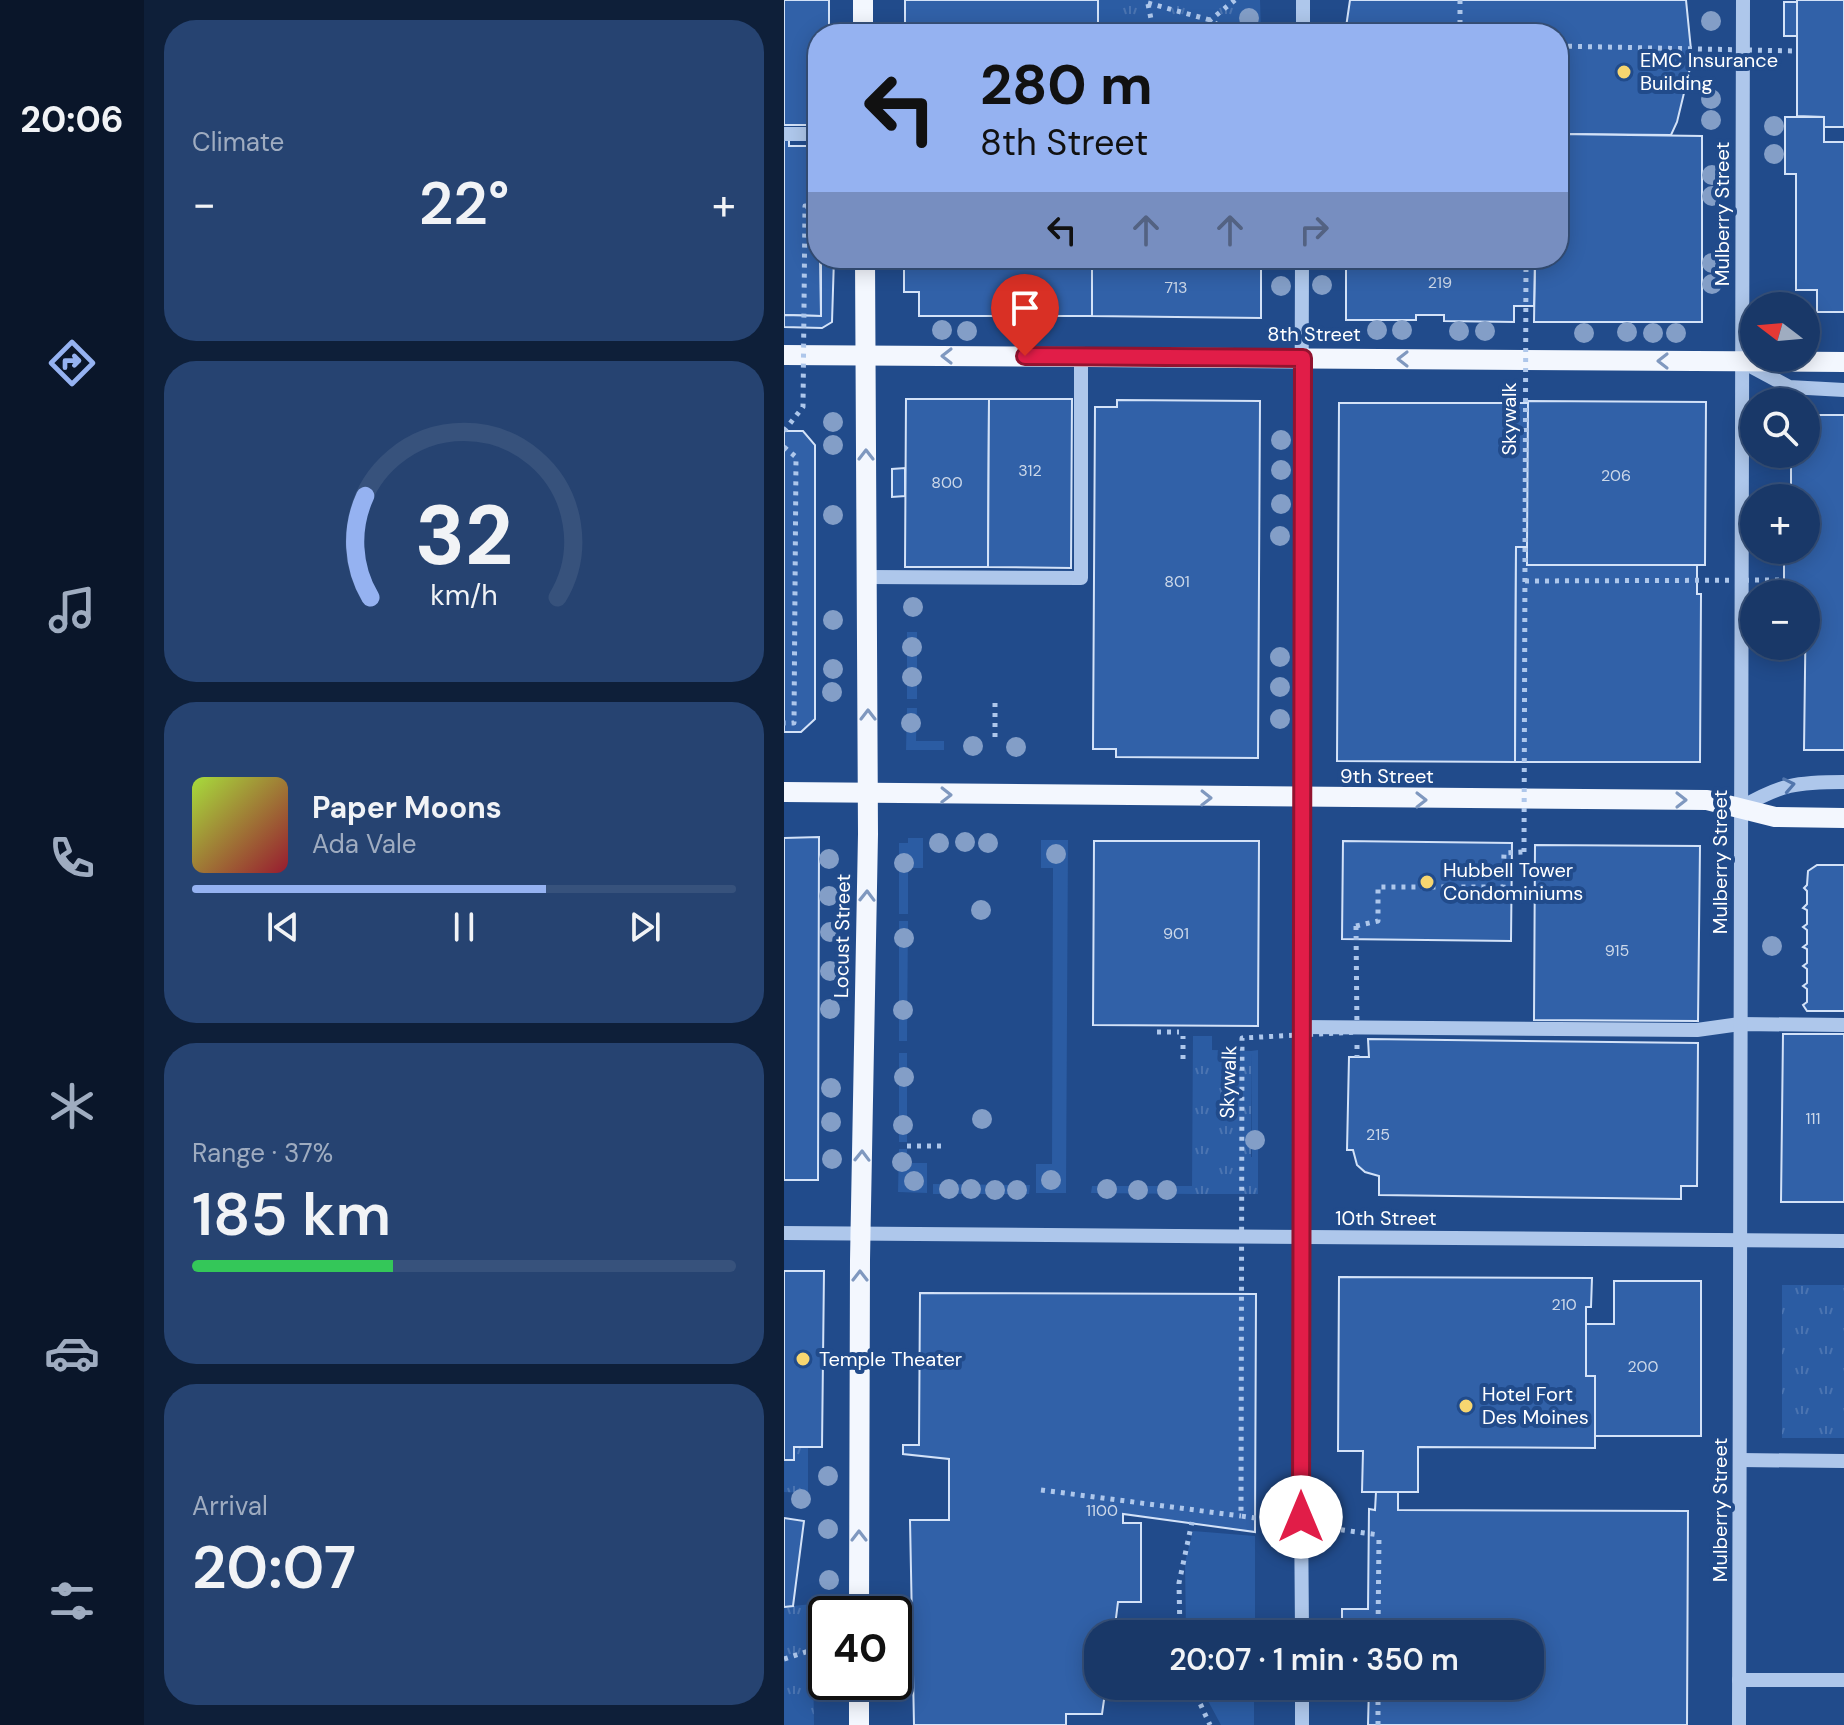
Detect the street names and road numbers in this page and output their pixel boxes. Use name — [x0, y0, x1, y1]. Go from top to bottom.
street label: Mulberry Street — [1709, 142, 1735, 286]
street label: 8th Street — [1267, 321, 1361, 347]
street label: Skywalk — [1496, 382, 1522, 456]
street label: 9th Street — [1340, 763, 1434, 789]
street label: Mulberry Street — [1707, 790, 1733, 934]
street label: Locust Street — [828, 873, 856, 998]
street label: Skywalk — [1214, 1045, 1242, 1119]
street label: 10th Street — [1335, 1205, 1437, 1231]
street label: Mulberry Street — [1707, 1438, 1733, 1582]

